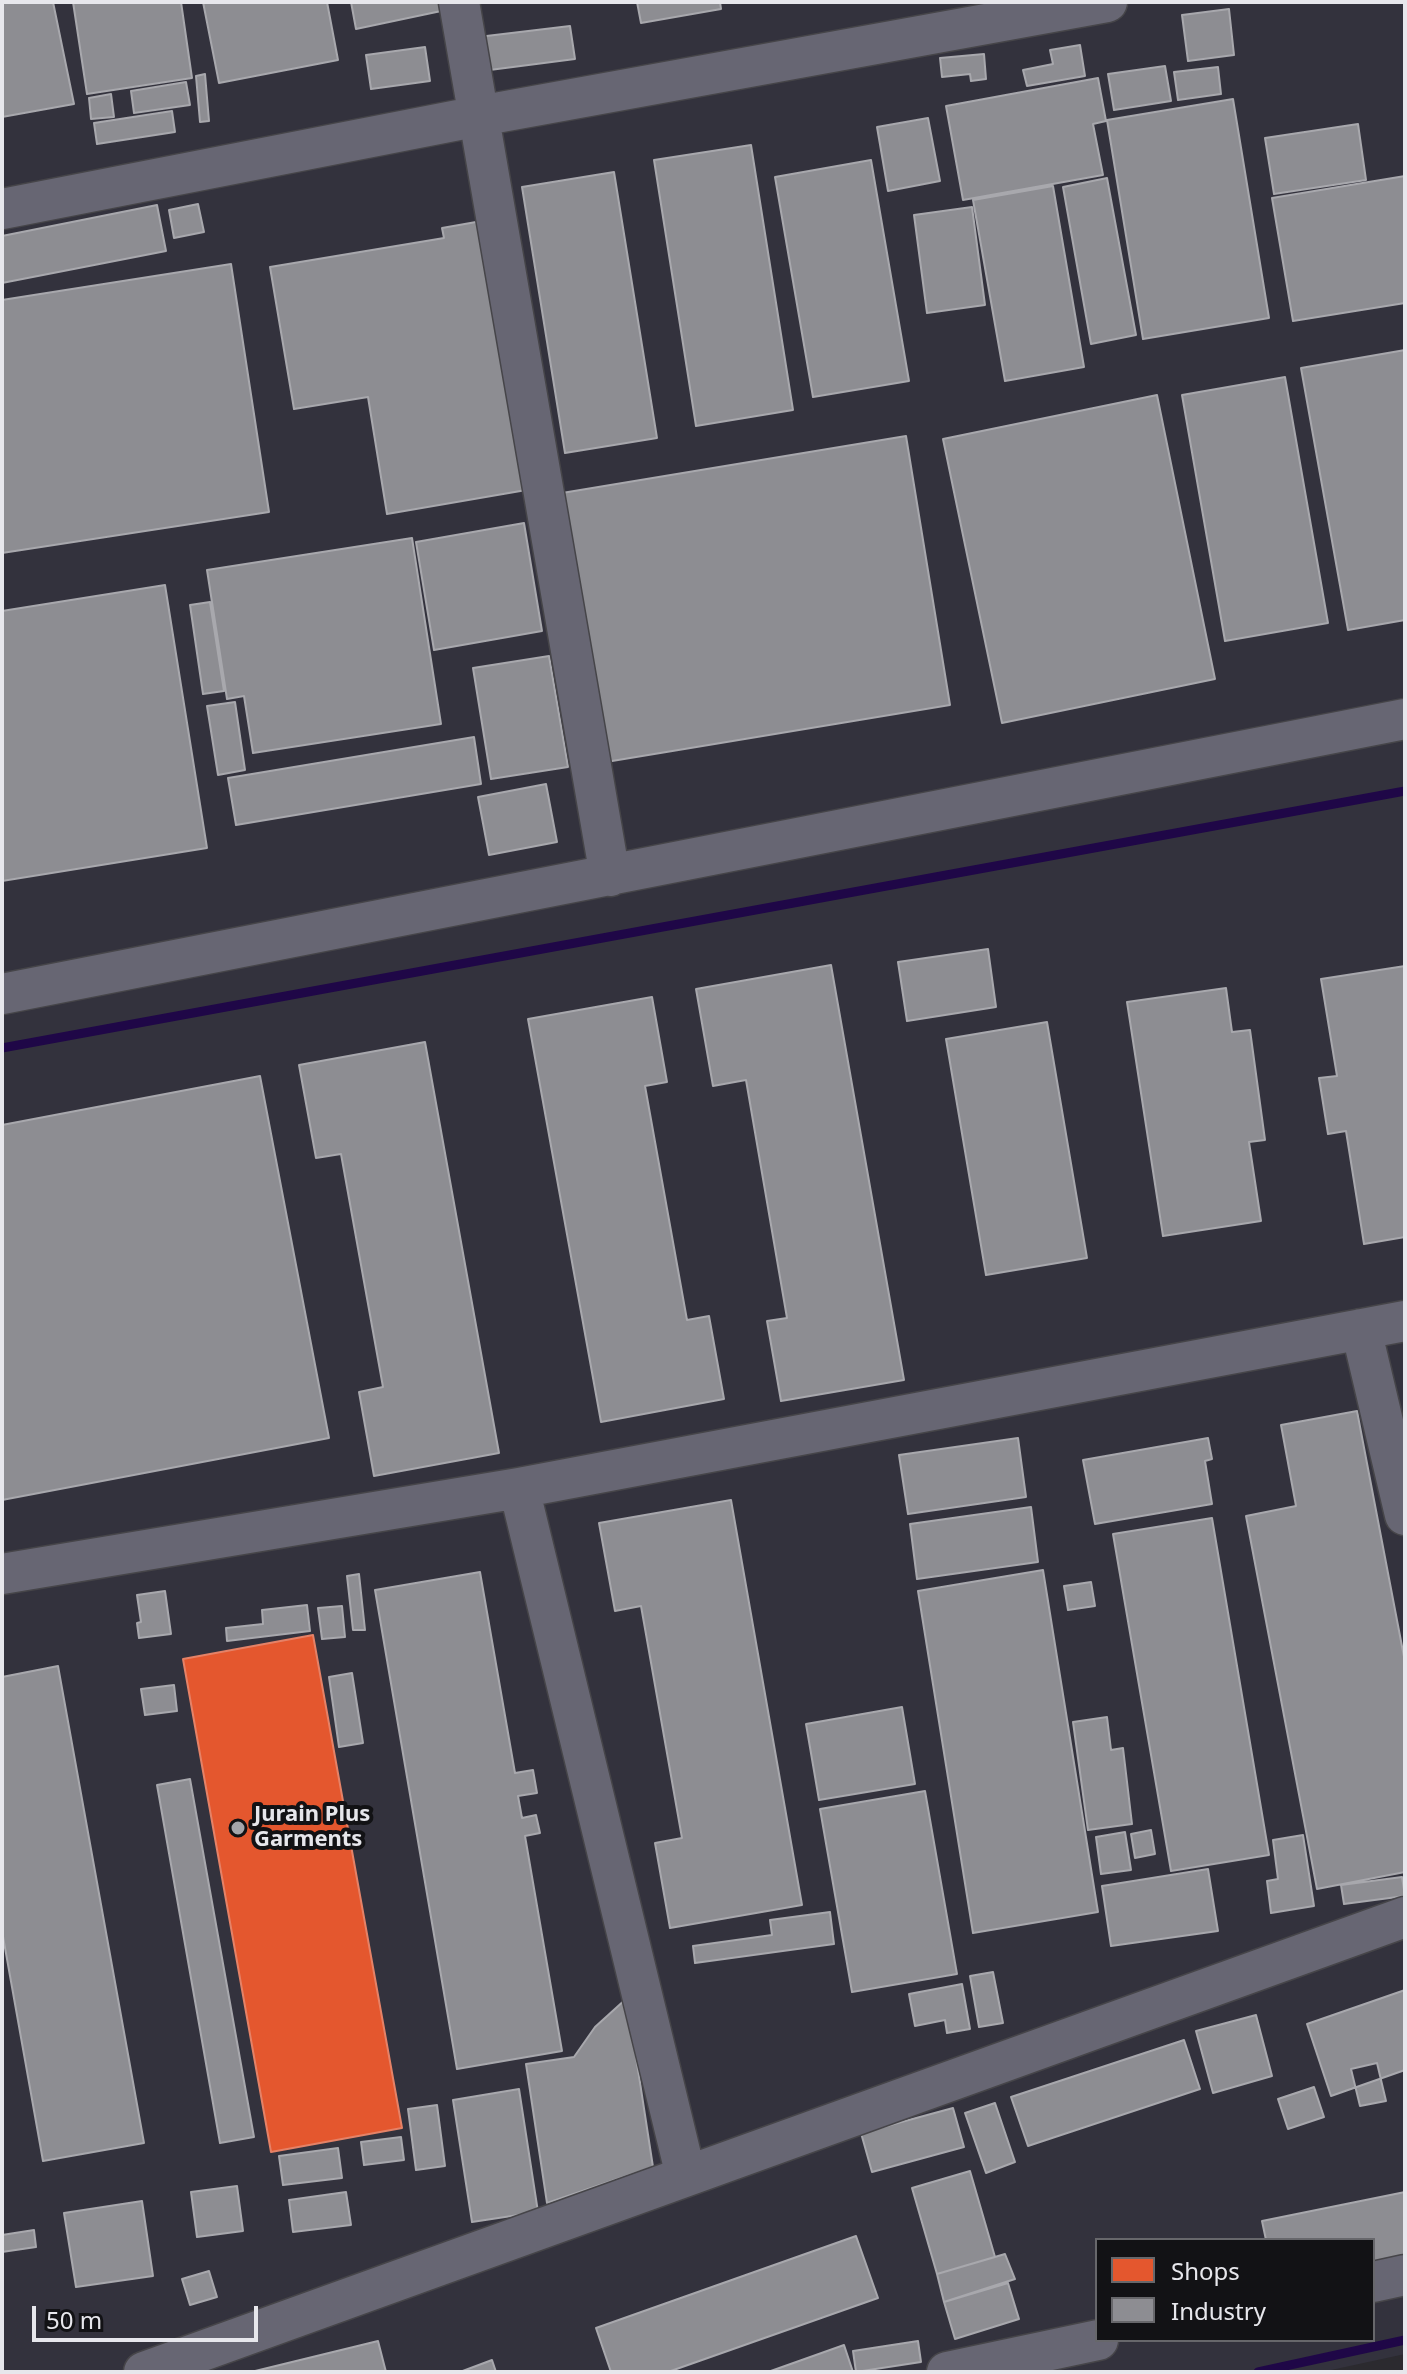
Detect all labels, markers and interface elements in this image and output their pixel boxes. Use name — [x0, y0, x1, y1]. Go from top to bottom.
place label: Jurain Plus Garments — [254, 1802, 370, 1854]
marker: Jurain Plus Garments — [229, 1819, 247, 1837]
legend — [1095, 2238, 1375, 2342]
text: Shops — [1171, 2254, 1240, 2287]
scale bar — [36, 2290, 262, 2340]
text: Industry — [1171, 2294, 1266, 2327]
text: 50 m — [46, 2303, 102, 2336]

